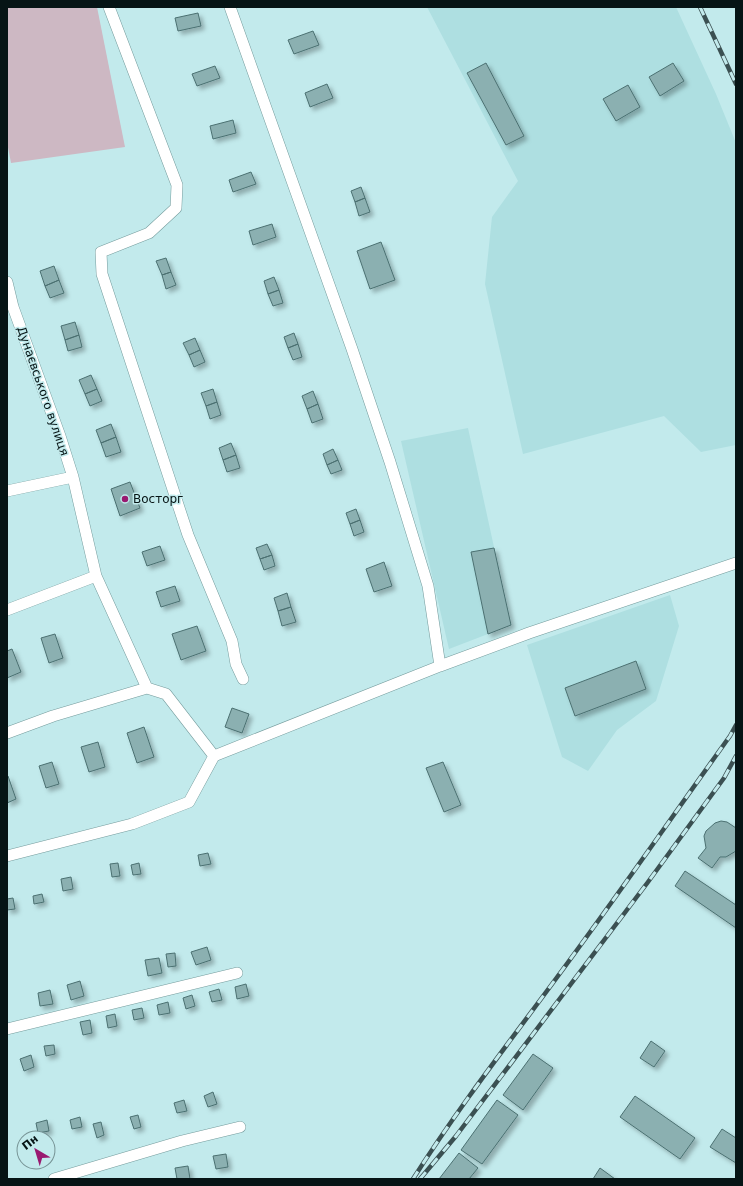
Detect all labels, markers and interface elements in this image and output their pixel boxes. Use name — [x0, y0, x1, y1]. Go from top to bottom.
street label: Дунаєвського вулиця — [14, 324, 72, 458]
place label: Восторг — [133, 492, 183, 506]
marker: Восторг — [120, 494, 130, 504]
north arrow — [16, 1130, 56, 1170]
text: Пн — [20, 1132, 41, 1153]

